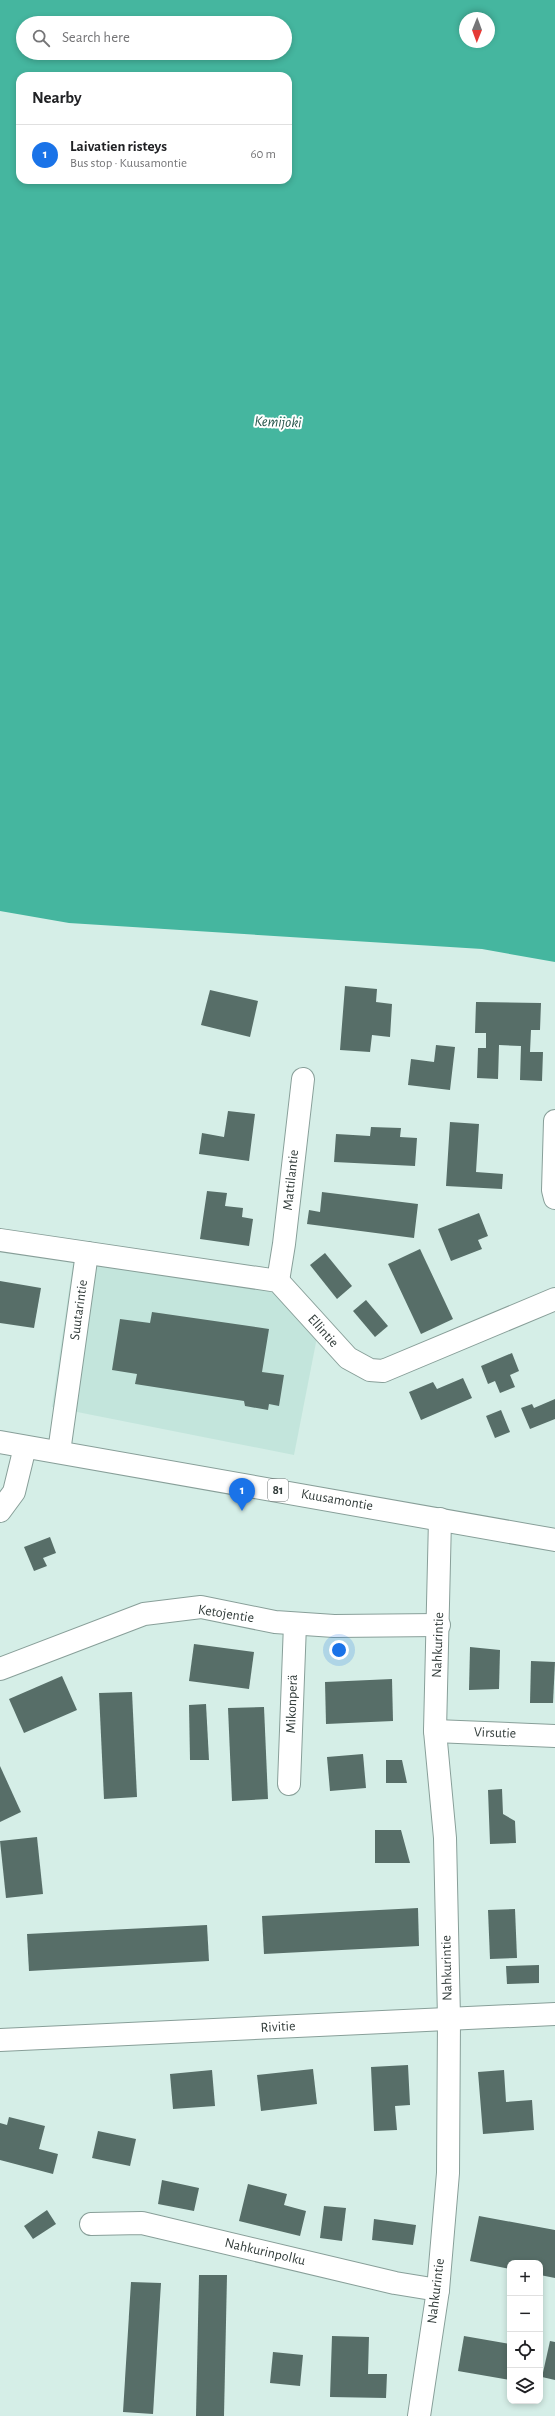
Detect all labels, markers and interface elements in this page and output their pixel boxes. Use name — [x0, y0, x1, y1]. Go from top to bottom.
north arrow — [459, 12, 495, 48]
search box — [16, 16, 292, 60]
icon: search — [30, 27, 52, 49]
text: Search here — [62, 30, 130, 45]
text: Nearby — [32, 89, 82, 106]
text: Laivatien risteys — [70, 139, 167, 154]
text: 1 — [43, 148, 47, 161]
text: 60 m — [250, 148, 276, 161]
text: Bus stop · Kuusamontie — [70, 157, 187, 170]
water label: Kemijoki — [254, 414, 302, 430]
street label: Mattilantie — [281, 1149, 301, 1211]
street label: Suutarintie — [68, 1279, 90, 1341]
street label: Ellintie — [305, 1312, 341, 1350]
pin: 1 — [229, 1478, 255, 1511]
road number: 81 — [268, 1479, 288, 1501]
street label: Kuusamontie — [300, 1487, 374, 1513]
street label: Ketojentie — [197, 1603, 255, 1625]
street label: Nahkurintie — [430, 1612, 446, 1678]
your location — [329, 1640, 349, 1660]
street label: Mikonperä — [284, 1674, 300, 1734]
street label: Virsutie — [474, 1725, 516, 1741]
street label: Nahkurintie — [439, 1935, 455, 2001]
street label: Rivitie — [260, 2019, 296, 2035]
street label: Nahkurinpolku — [223, 2236, 307, 2268]
street label: Nahkurintie — [425, 2257, 447, 2325]
map controls — [507, 2260, 543, 2404]
button: + — [507, 2260, 543, 2296]
button: − — [507, 2296, 543, 2332]
button: locate — [507, 2332, 543, 2368]
button: layers — [507, 2368, 543, 2404]

